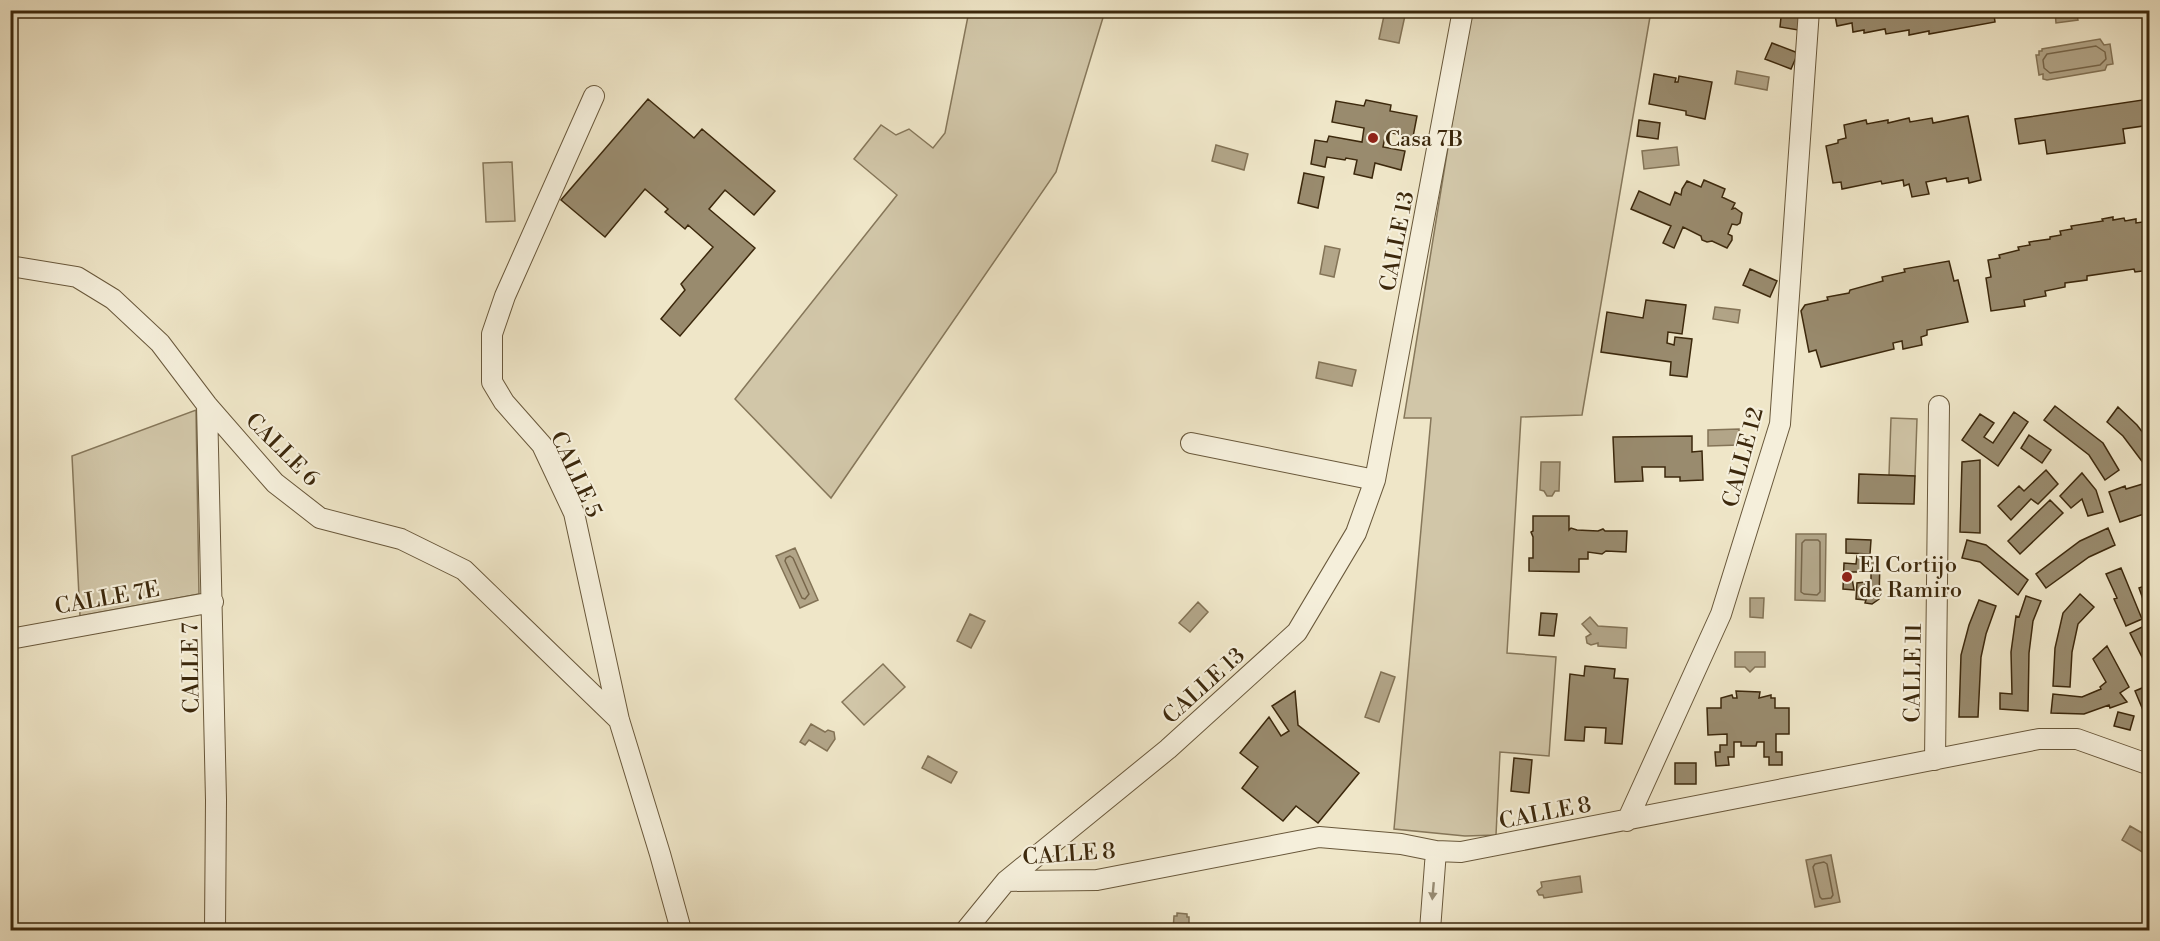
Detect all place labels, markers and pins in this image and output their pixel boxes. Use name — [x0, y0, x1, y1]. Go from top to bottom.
place label: Casa 7B — [1385, 126, 1463, 153]
marker: Casa 7B — [1366, 131, 1380, 145]
place label: El Cortijo de Ramiro — [1859, 552, 1962, 604]
marker: El Cortijo de Ramiro — [1840, 570, 1854, 584]

